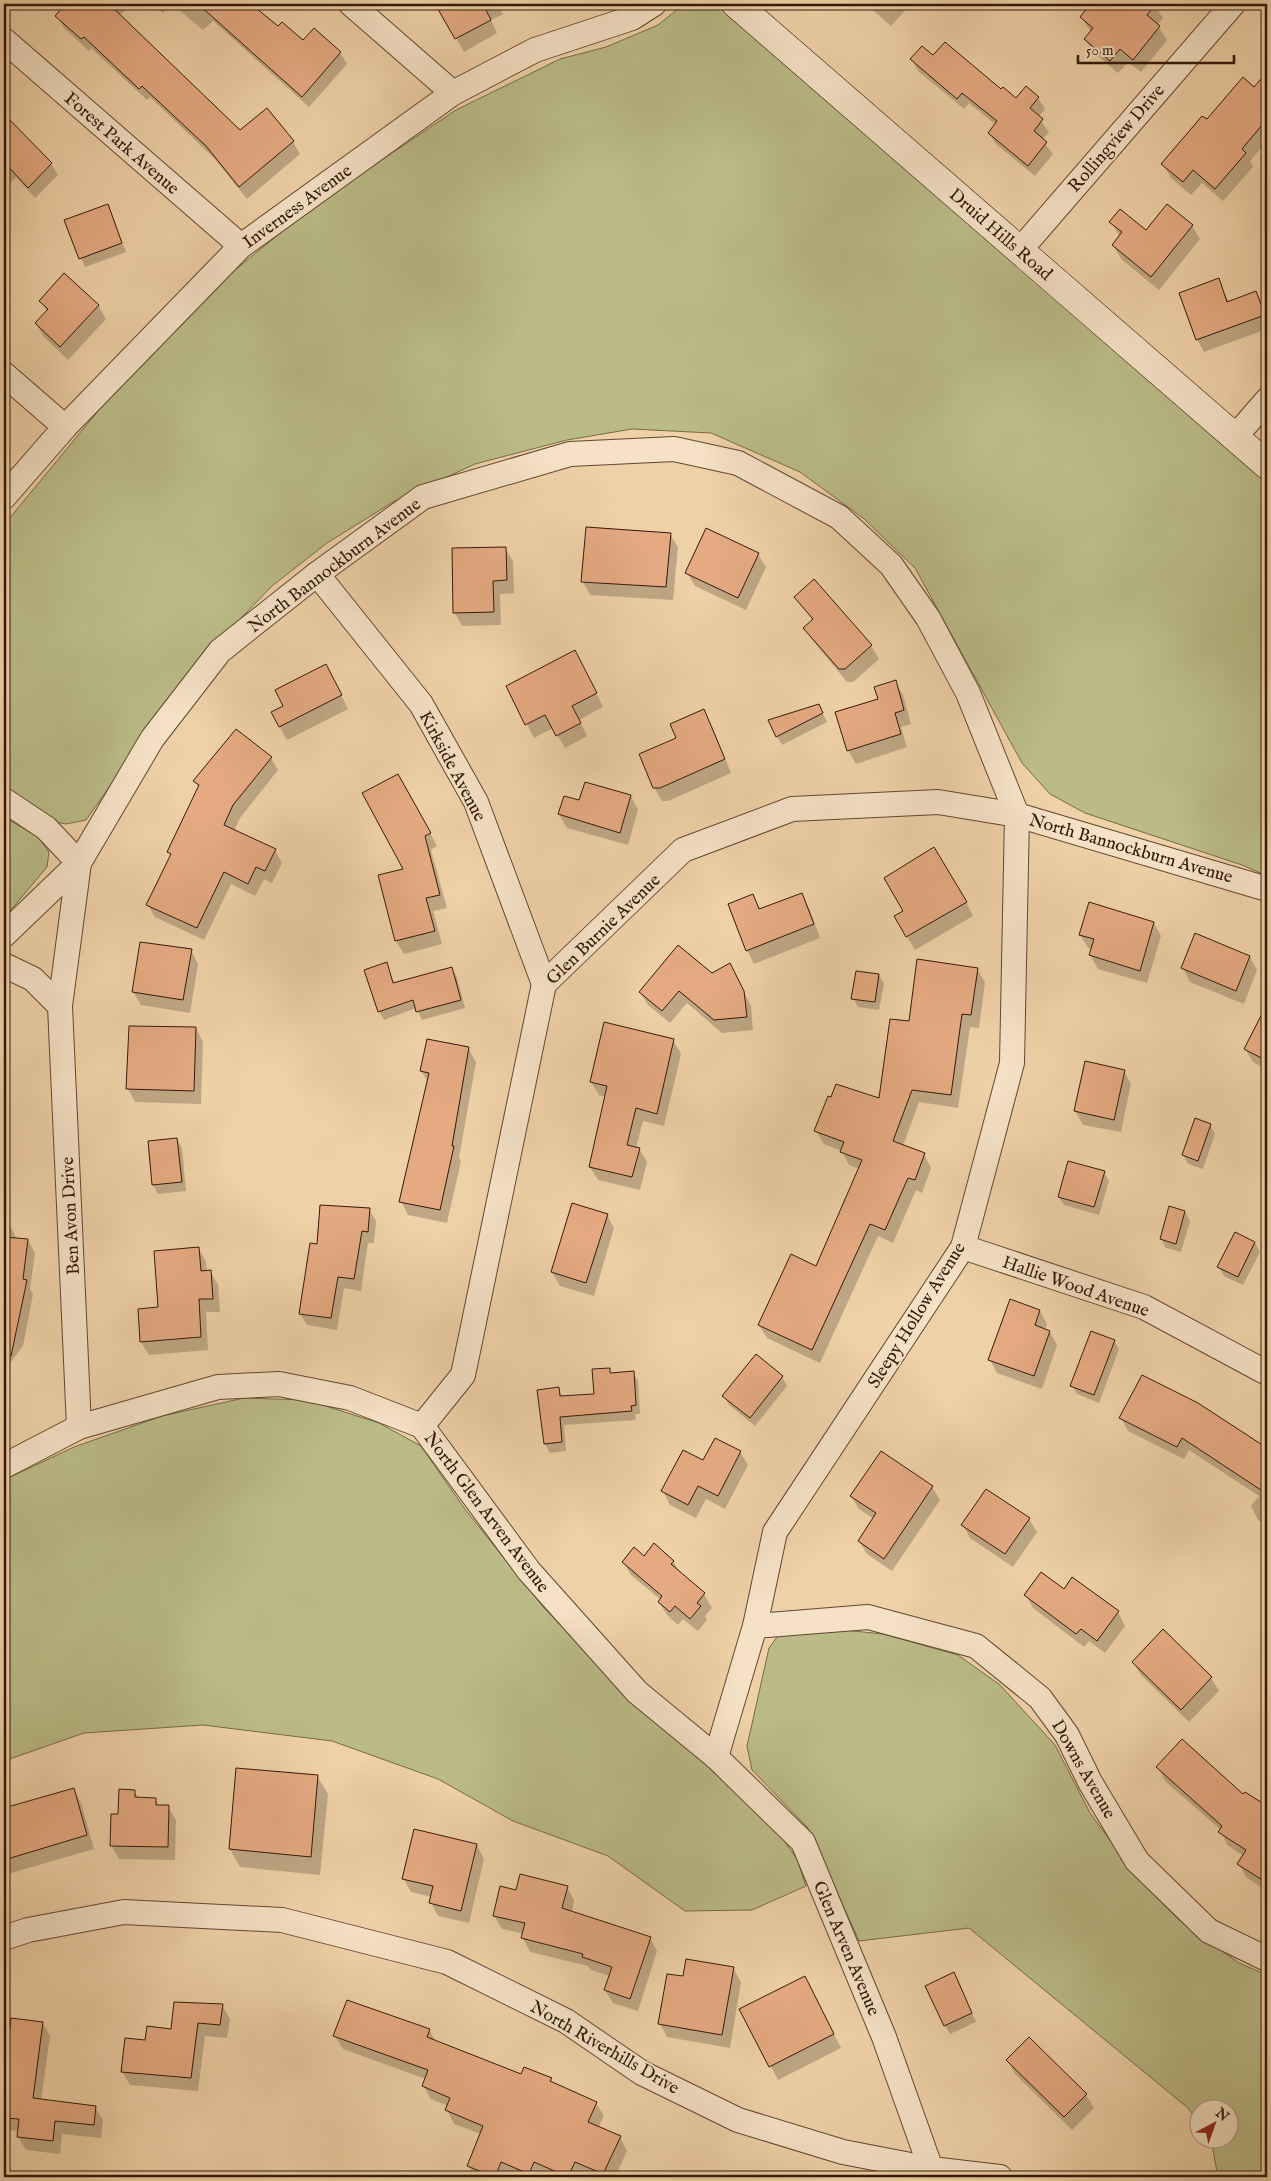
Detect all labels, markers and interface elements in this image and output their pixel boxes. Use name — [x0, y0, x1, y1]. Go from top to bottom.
scale bar — [1078, 32, 1235, 64]
text: 50 m — [1086, 41, 1114, 60]
street label: Rollingview Drive — [1064, 80, 1171, 198]
street label: Forest Park Avenue — [59, 88, 183, 201]
street label: Inverness Avenue — [239, 160, 357, 255]
street label: Druid Hills Road — [944, 184, 1057, 287]
street label: North Bannockburn Avenue — [244, 494, 426, 639]
street label: Kirkside Avenue — [413, 708, 490, 826]
street label: North Bannockburn Avenue — [1026, 809, 1235, 890]
street label: Glen Burnie Avenue — [542, 870, 666, 991]
street label: Ben Avon Drive — [57, 1156, 86, 1276]
street label: Sleepy Hollow Avenue — [863, 1239, 971, 1393]
street label: Hallie Wood Avenue — [999, 1251, 1152, 1323]
street label: North Glen Arven Avenue — [418, 1428, 554, 1598]
street label: Downs Avenue — [1045, 1716, 1120, 1823]
street label: Glen Arven Avenue — [807, 1878, 884, 2020]
street label: North Riverhills Drive — [526, 1996, 683, 2100]
north arrow — [1188, 2098, 1238, 2148]
text: N — [1211, 2104, 1232, 2126]

